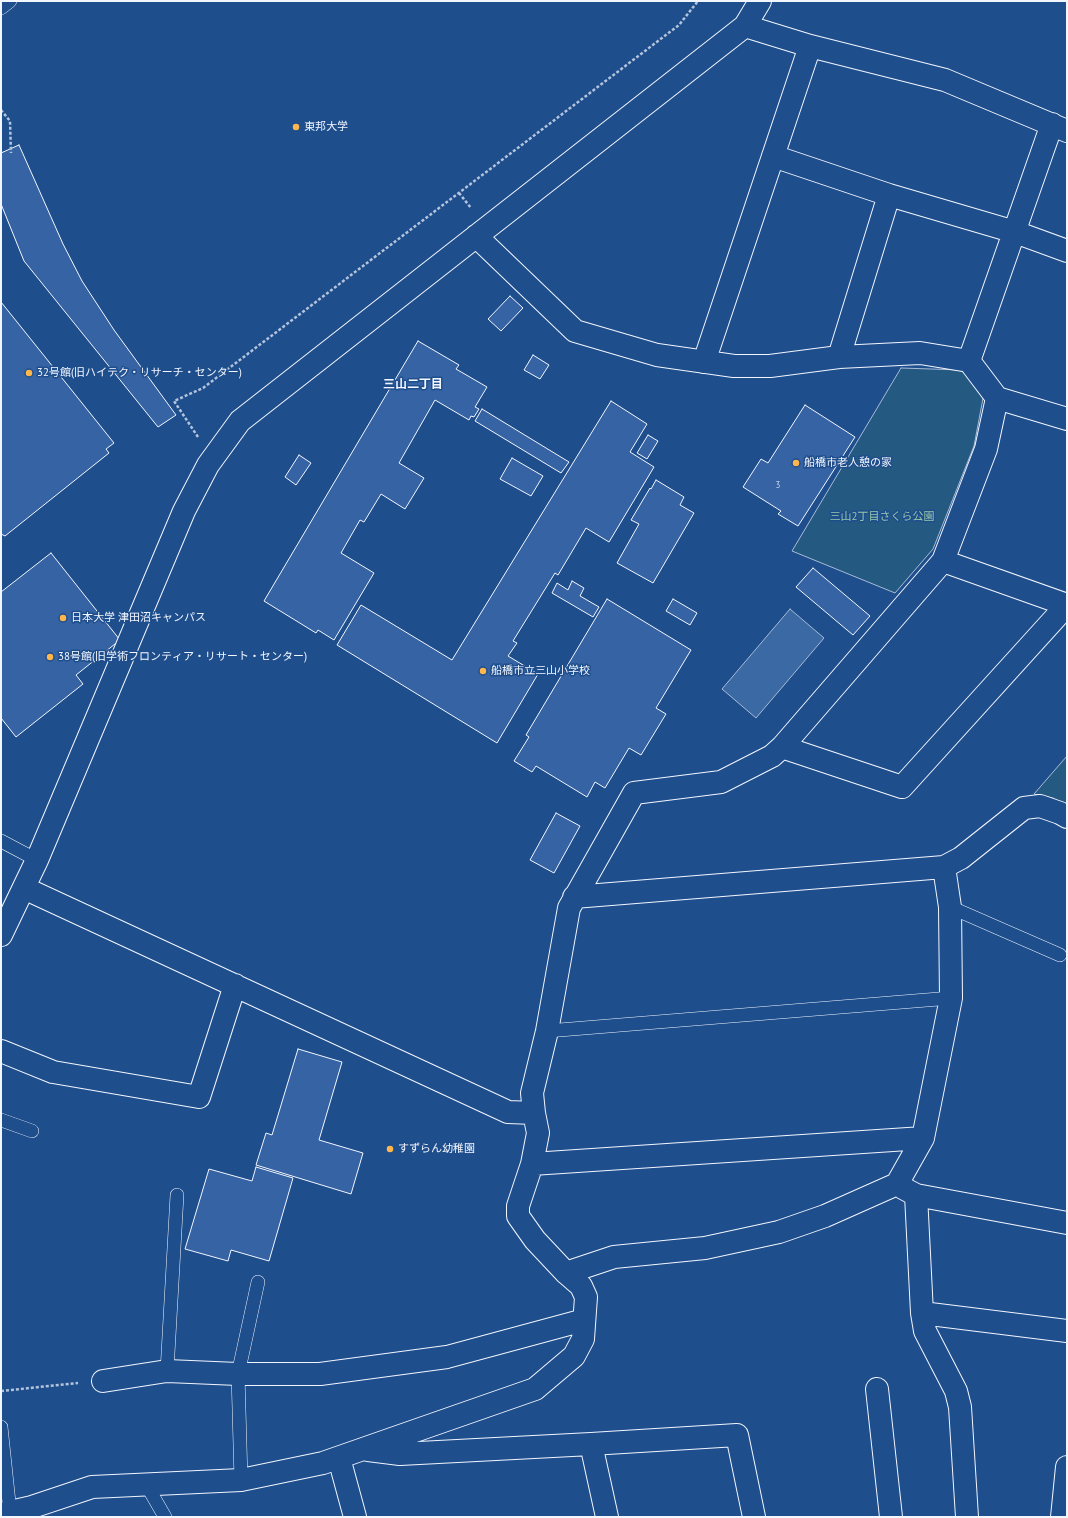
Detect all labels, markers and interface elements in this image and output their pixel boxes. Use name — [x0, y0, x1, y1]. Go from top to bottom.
place label: 東邦大学 — [304, 120, 348, 134]
marker: 東邦大学 — [291, 122, 301, 132]
place label: 32号館(旧ハイテク・リサーチ・センター) — [37, 366, 242, 380]
marker: 32号館(旧ハイテク・リサーチ・センター) — [24, 368, 34, 378]
district label: 三山二丁目 — [383, 378, 443, 392]
place label: 船橋市老人憩の家 — [804, 456, 892, 470]
marker: 船橋市老人憩の家 — [791, 458, 801, 468]
house number: 3 — [776, 480, 780, 490]
park label: 三山2丁目さくら公園 — [830, 510, 934, 524]
place label: 日本大学 津田沼キャンパス — [71, 611, 206, 625]
marker: 日本大学 津田沼キャンパス — [58, 613, 68, 623]
place label: 38号館(旧学術フロンティア・リサート・センター) — [58, 650, 307, 664]
marker: 38号館(旧学術フロンティア・リサート・センター) — [45, 652, 55, 662]
place label: 船橋市立三山小学校 — [491, 664, 590, 678]
marker: 船橋市立三山小学校 — [478, 666, 488, 676]
place label: すずらん幼稚園 — [398, 1142, 475, 1156]
marker: すずらん幼稚園 — [385, 1144, 395, 1154]

